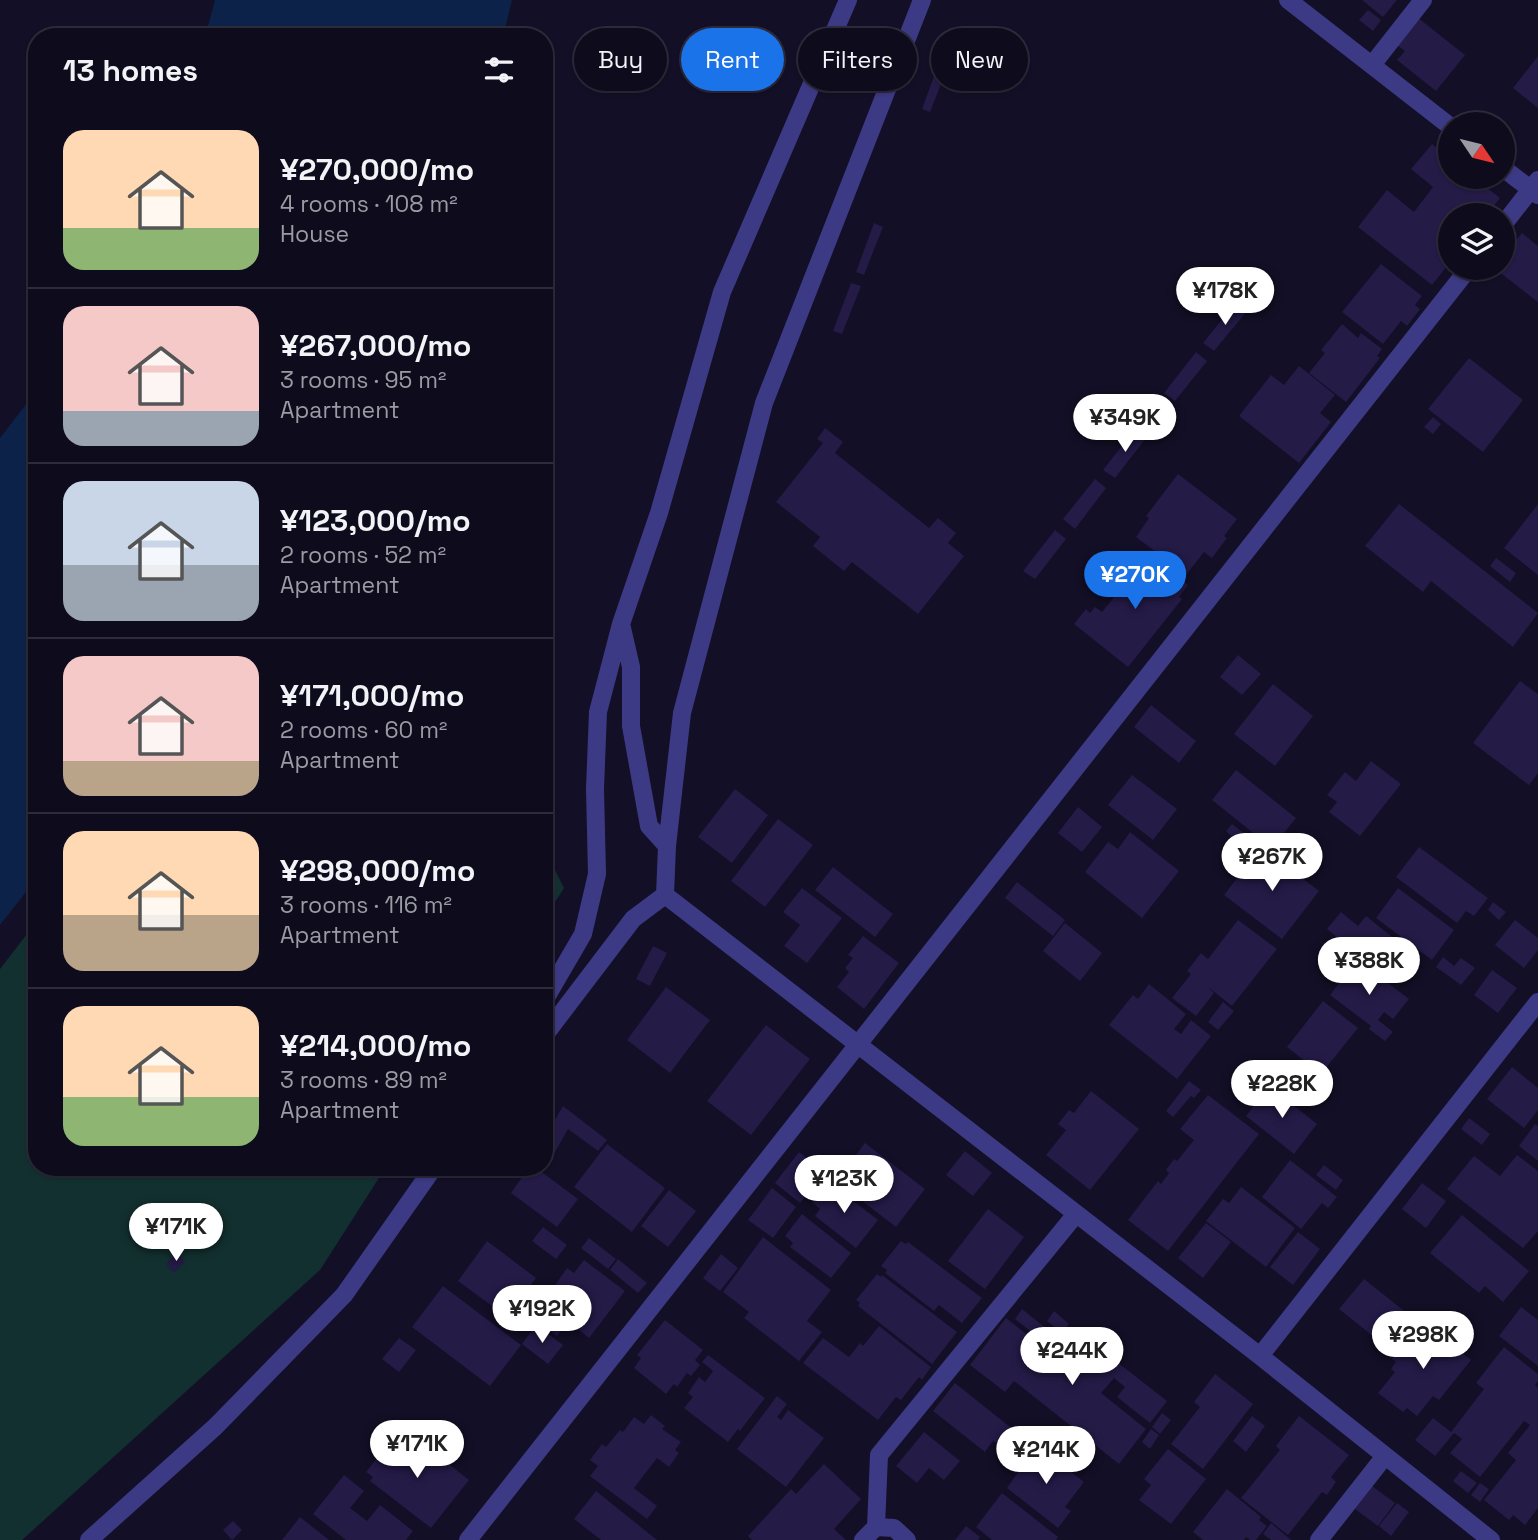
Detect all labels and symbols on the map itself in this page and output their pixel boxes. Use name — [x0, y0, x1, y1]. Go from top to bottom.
north arrow — [1438, 112, 1516, 189]
pin: ¥178K — [1176, 268, 1274, 327]
pin: ¥349K — [1076, 394, 1174, 454]
pin: ¥270K — [1086, 552, 1184, 611]
pin: ¥267K — [1223, 834, 1321, 893]
pin: ¥388K — [1320, 937, 1418, 997]
pin: ¥228K — [1233, 1060, 1331, 1120]
pin: ¥123K — [795, 1156, 893, 1215]
pin: ¥171K — [127, 1204, 225, 1263]
pin: ¥192K — [493, 1286, 591, 1345]
pin: ¥298K — [1374, 1312, 1472, 1371]
pin: ¥244K — [1023, 1328, 1121, 1387]
pin: ¥171K — [368, 1420, 466, 1480]
pin: ¥214K — [997, 1426, 1095, 1486]

